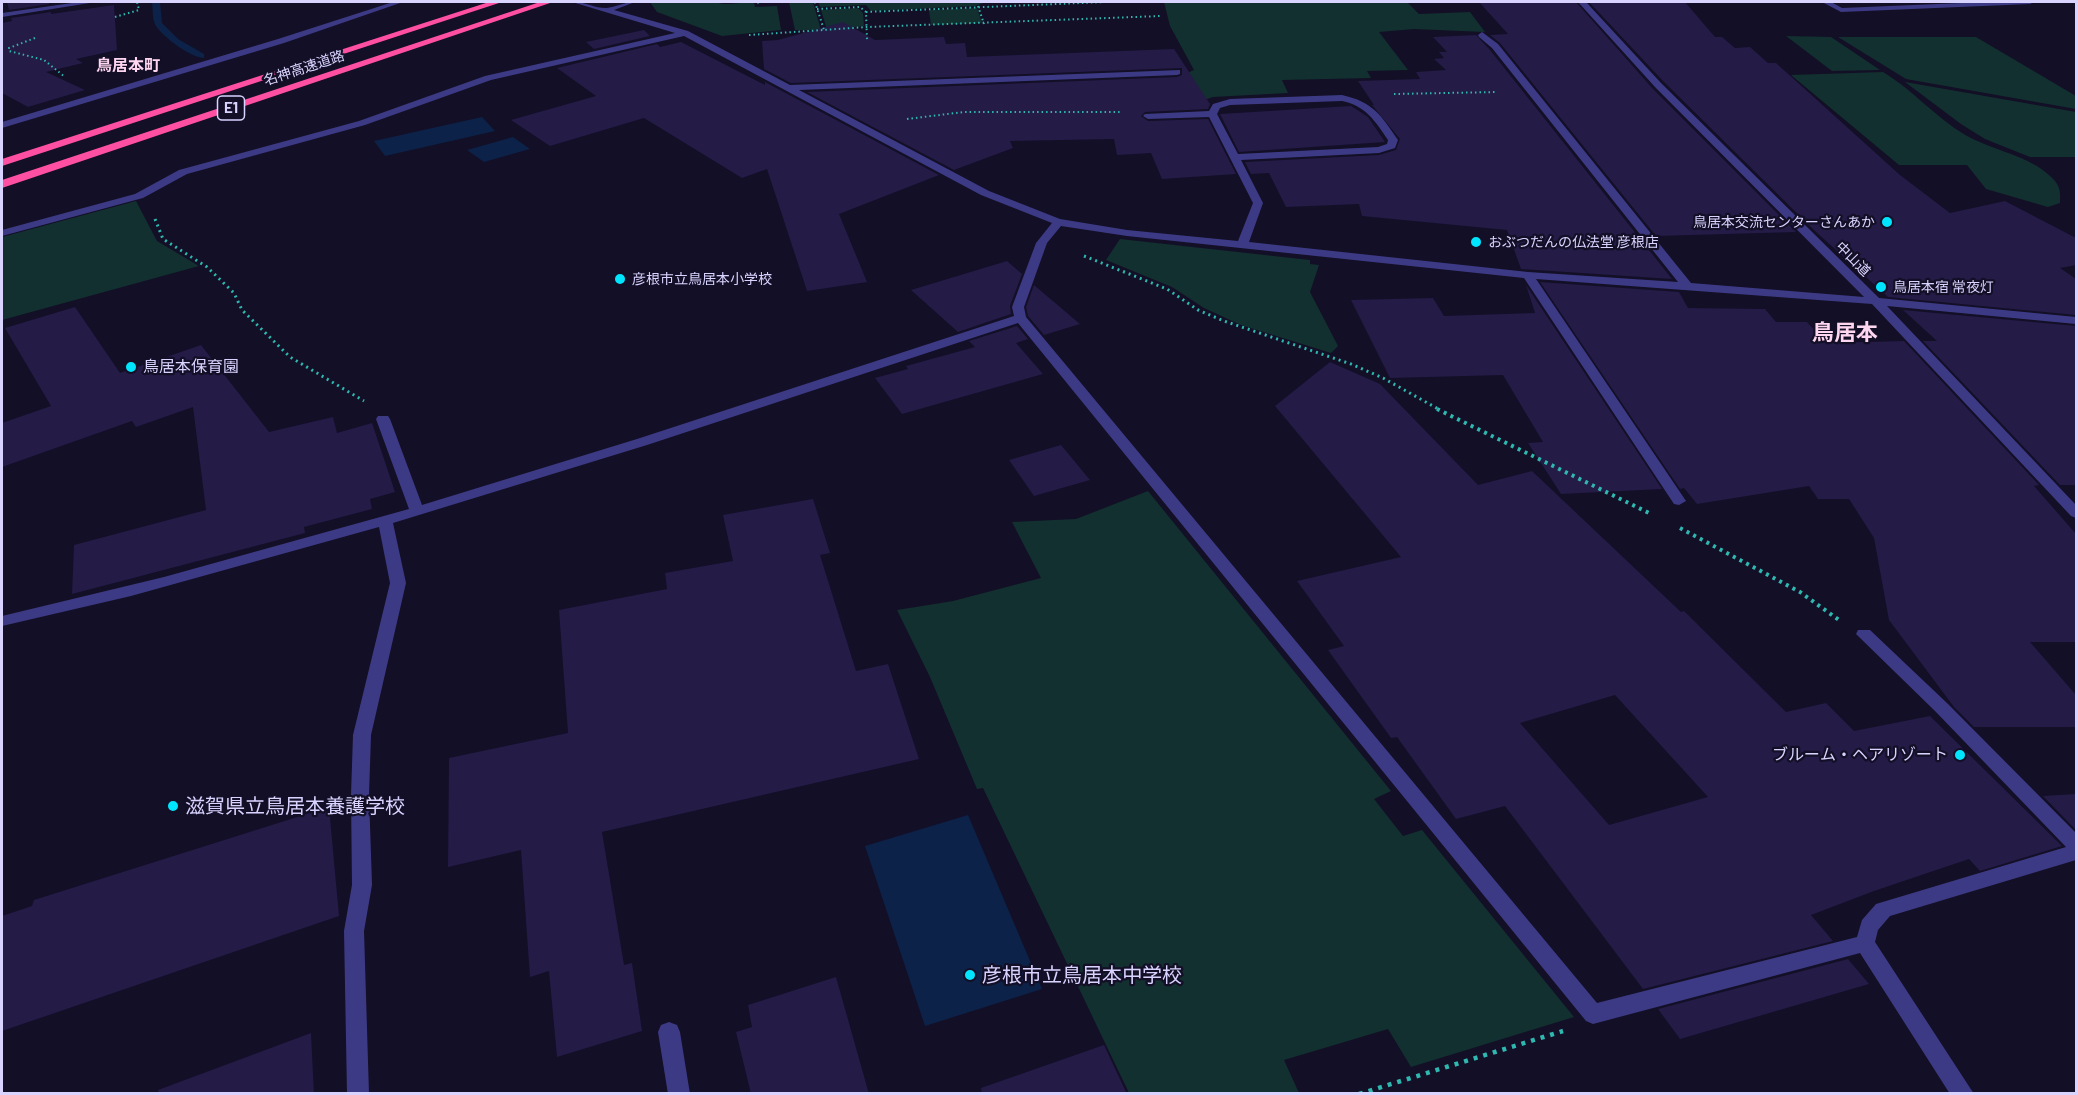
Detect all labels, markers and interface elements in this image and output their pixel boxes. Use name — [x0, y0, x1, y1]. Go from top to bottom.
street label: 名神高速道路 — [261, 47, 347, 89]
district label: 鳥居本町 — [96, 56, 160, 76]
road number: E1 — [218, 96, 244, 120]
place label: 鳥居本交流センターさんあか — [1693, 214, 1875, 230]
marker: 鳥居本交流センターさんあか — [1880, 215, 1894, 229]
place label: おぶつだんの仏法堂 彦根店 — [1488, 234, 1659, 250]
marker: おぶつだんの仏法堂 彦根店 — [1469, 235, 1483, 249]
street label: 中山道 — [1832, 238, 1874, 280]
place label: 彦根市立鳥居本小学校 — [632, 271, 772, 287]
marker: 彦根市立鳥居本小学校 — [613, 272, 627, 286]
place label: 鳥居本宿 常夜灯 — [1893, 279, 1994, 295]
marker: 鳥居本宿 常夜灯 — [1874, 280, 1888, 294]
district label: 鳥居本 — [1812, 320, 1878, 346]
place label: 鳥居本保育園 — [143, 357, 239, 377]
marker: 鳥居本保育園 — [124, 360, 138, 374]
place label: ブルーム・ヘアリゾート — [1772, 745, 1948, 765]
marker: ブルーム・ヘアリゾート — [1953, 748, 1967, 762]
place label: 滋賀県立鳥居本養護学校 — [185, 794, 405, 818]
marker: 滋賀県立鳥居本養護学校 — [166, 799, 180, 813]
place label: 彦根市立鳥居本中学校 — [982, 963, 1182, 987]
marker: 彦根市立鳥居本中学校 — [963, 968, 977, 982]

